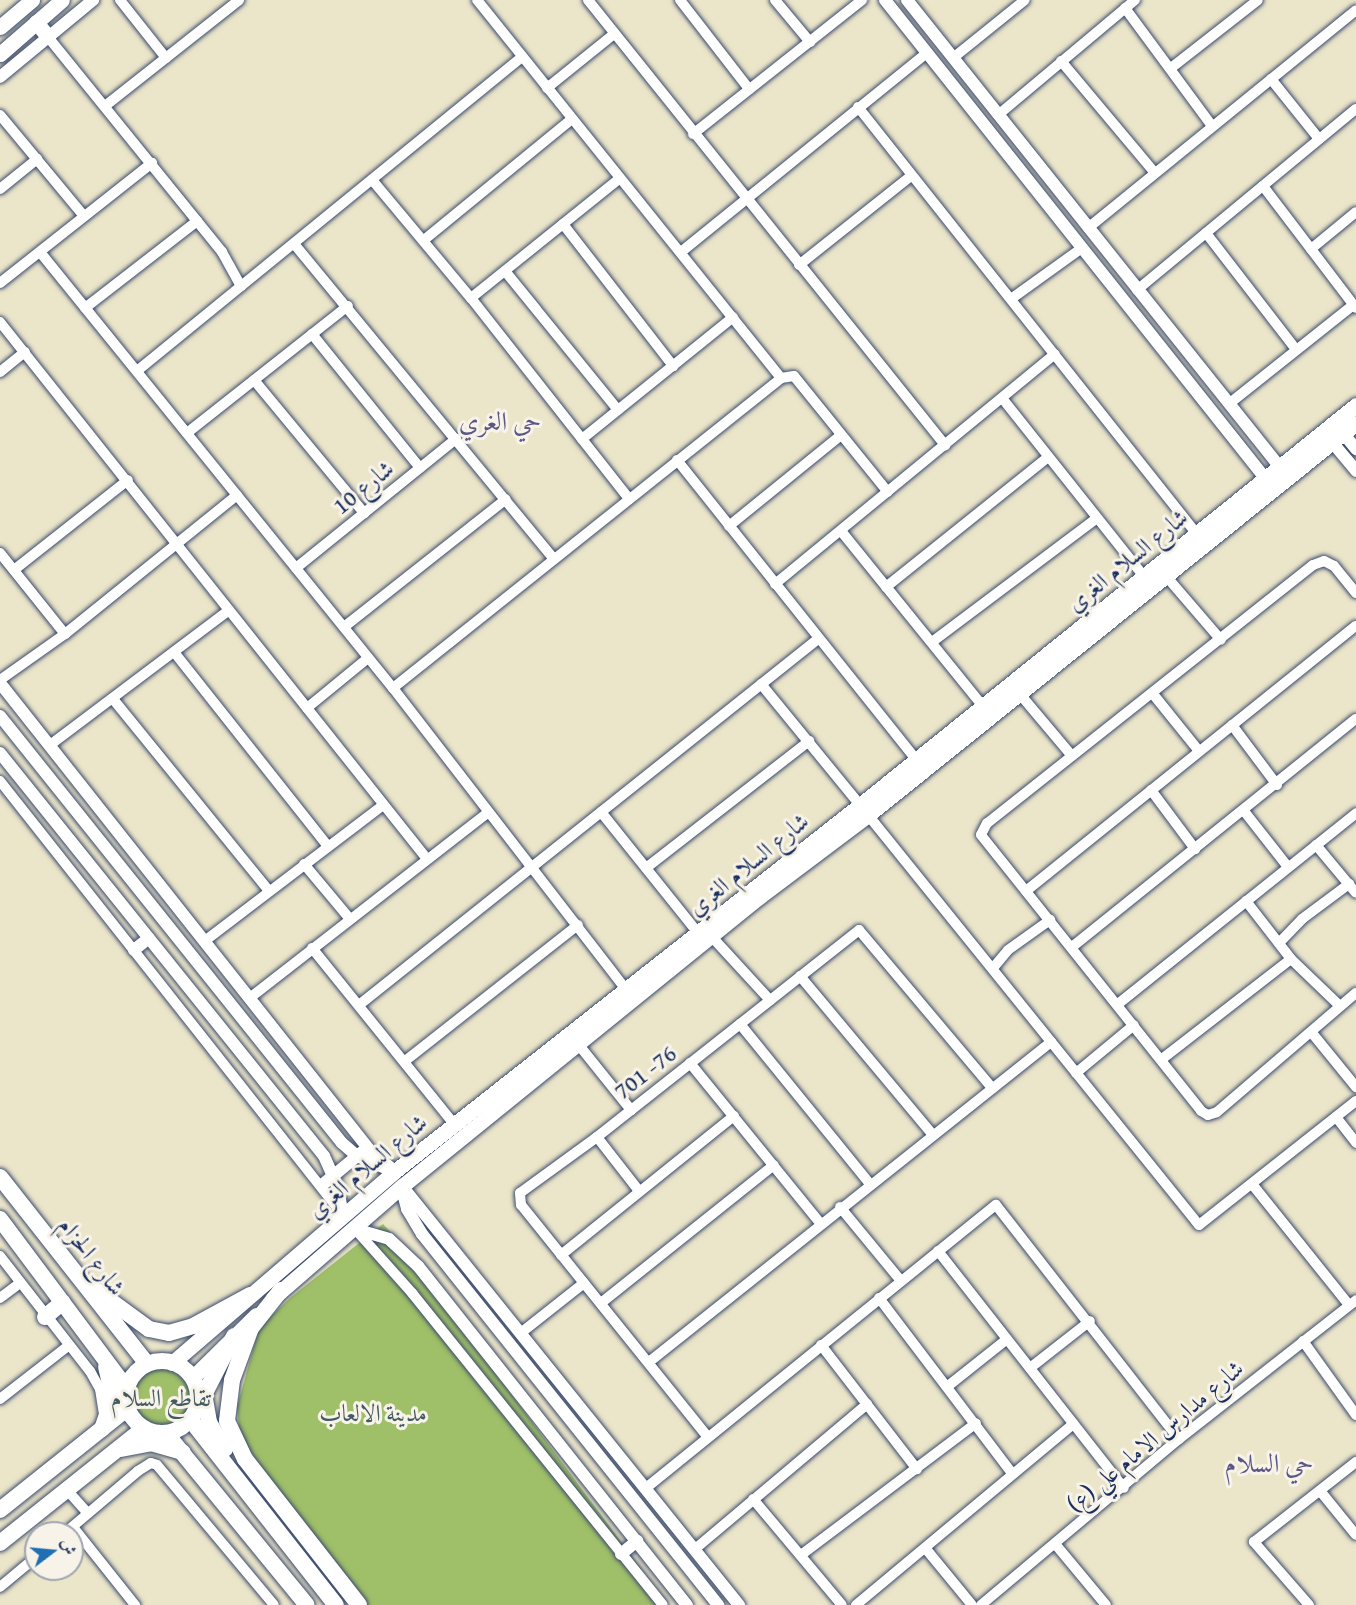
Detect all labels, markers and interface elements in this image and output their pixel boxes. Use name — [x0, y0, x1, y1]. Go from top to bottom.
district label: حي الغري — [459, 405, 541, 437]
street label: شارع 10 — [327, 454, 399, 520]
street label: شارع السلام الغري — [1061, 502, 1193, 618]
street label: شارع السلام الغري — [682, 806, 814, 922]
street label: 701 -76 — [608, 1039, 682, 1105]
street label: شارع السلام الغري — [301, 1108, 433, 1224]
street label: شارع الحزام — [52, 1211, 132, 1301]
street label: شارع مدارس الامام علي (ع) — [1061, 1354, 1249, 1518]
park label: تقاطع السلام — [111, 1384, 211, 1412]
park label: مدينة الالعاب — [319, 1399, 427, 1427]
district label: حي السلام — [1225, 1447, 1313, 1479]
north arrow — [24, 1521, 84, 1581]
text: ش — [56, 1536, 83, 1558]

